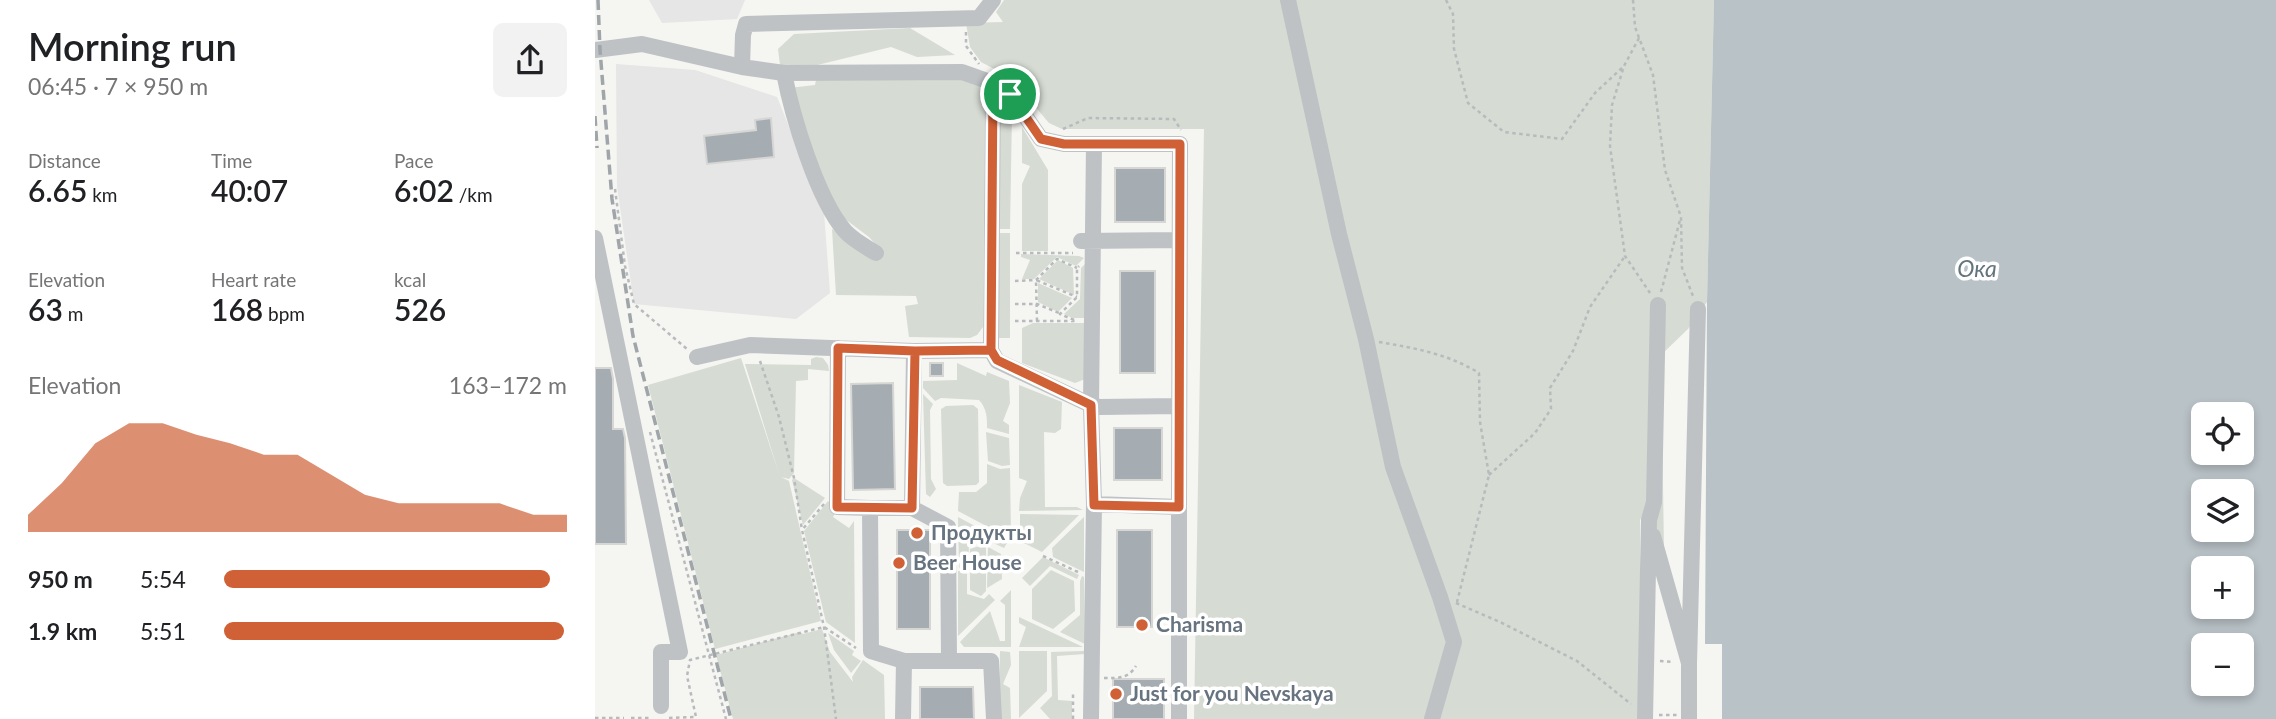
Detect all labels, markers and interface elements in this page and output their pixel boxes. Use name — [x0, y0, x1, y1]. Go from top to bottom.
text: Morning run — [28, 23, 237, 69]
button: share — [493, 23, 567, 97]
pin — [980, 64, 1040, 124]
text: 06:45 · 7 × 950 m — [28, 72, 208, 100]
icon: arrive — [991, 75, 1029, 113]
text: Distance — [28, 149, 101, 172]
text: Time — [211, 149, 252, 172]
text: Pace — [394, 149, 433, 172]
text: 6.65 — [28, 172, 87, 208]
text: 40:07 — [211, 172, 288, 208]
text: 6:02 — [394, 172, 454, 208]
text: km — [87, 183, 117, 206]
text: /km — [454, 183, 493, 206]
water label: Ока — [1957, 254, 1997, 282]
text: Elevation — [28, 268, 105, 291]
text: Heart rate — [211, 268, 296, 291]
text: kcal — [394, 268, 426, 291]
text: 63 — [28, 291, 63, 327]
text: 168 — [211, 291, 263, 327]
text: 526 — [394, 291, 446, 327]
text: m — [63, 302, 83, 325]
text: bpm — [263, 302, 305, 325]
text: Elevation — [28, 371, 121, 399]
text: 163–172 m — [449, 371, 567, 399]
map controls — [2191, 402, 2254, 696]
button: locate — [2191, 402, 2254, 465]
button: layers — [2191, 479, 2254, 542]
place label: Продукты — [931, 519, 1032, 544]
marker: Продукты — [909, 525, 925, 541]
place label: Beer House — [913, 549, 1022, 574]
marker: Beer House — [891, 555, 907, 571]
button: + — [2191, 556, 2254, 619]
text: 950 m — [28, 565, 93, 593]
text: 5:54 — [140, 565, 186, 593]
place label: Charisma — [1156, 611, 1243, 636]
text: 1.9 km — [28, 617, 97, 645]
text: 5:51 — [140, 617, 186, 645]
marker: Charisma — [1134, 617, 1150, 633]
button: − — [2191, 633, 2254, 696]
place label: Just for you Nevskaya — [1130, 680, 1334, 705]
marker: Just for you Nevskaya — [1108, 686, 1124, 702]

